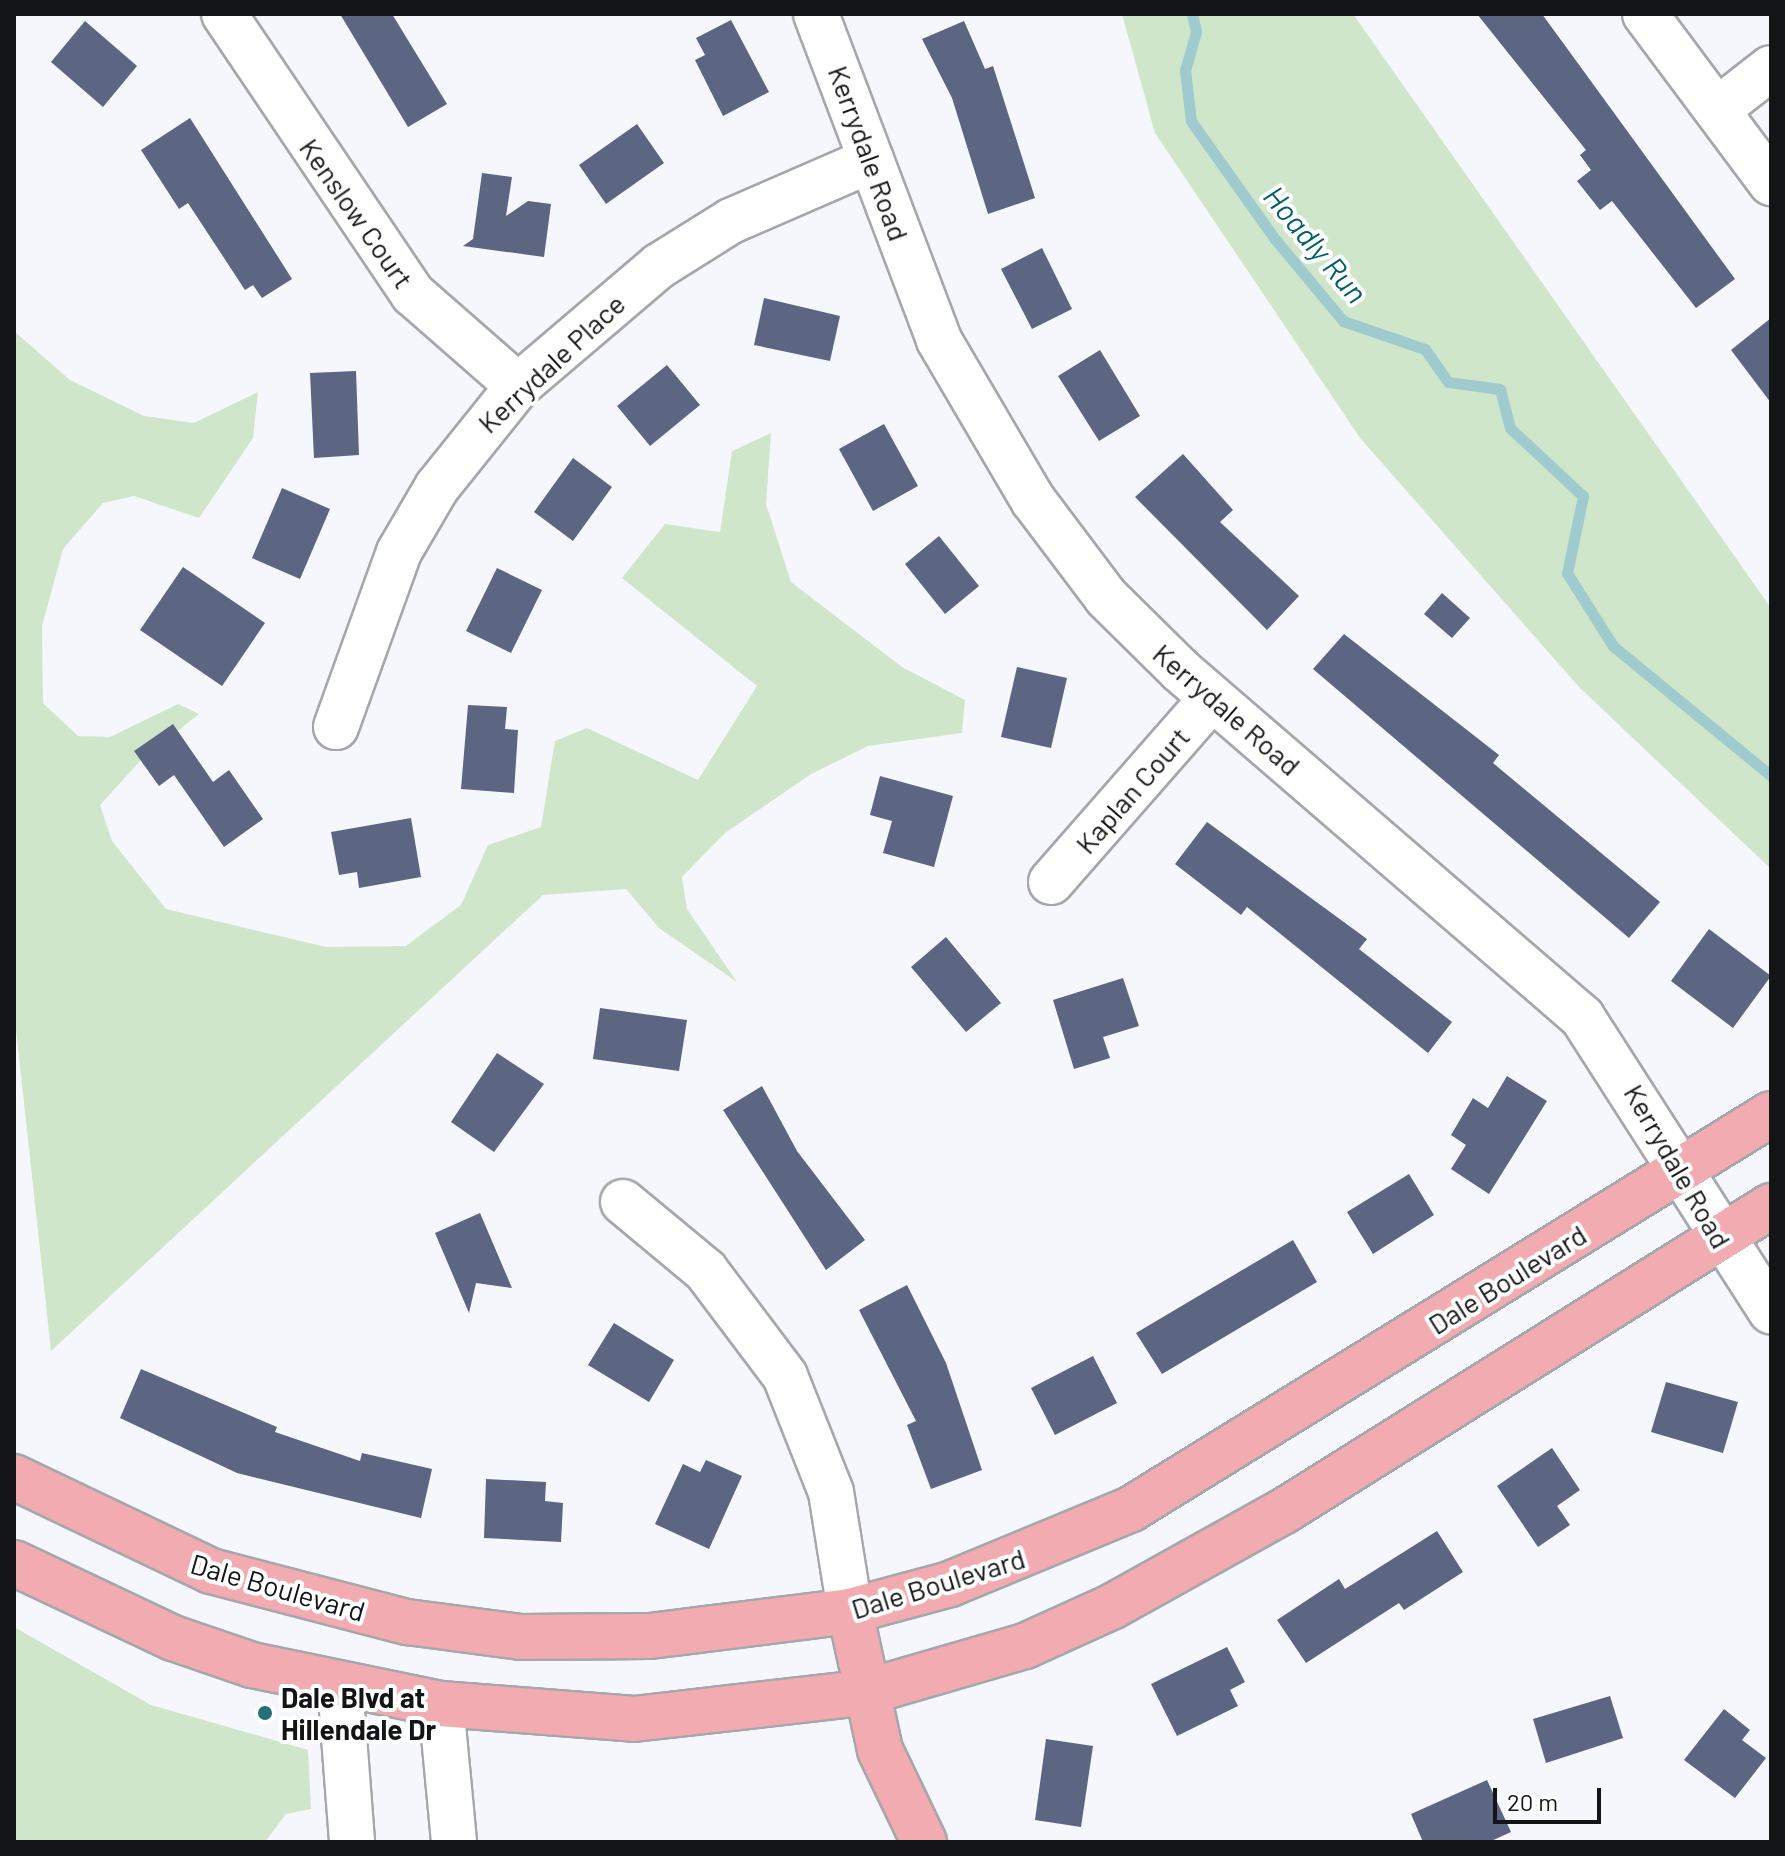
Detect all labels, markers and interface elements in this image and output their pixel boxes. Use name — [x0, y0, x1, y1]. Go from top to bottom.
street label: Kerrydale Road — [822, 61, 916, 245]
street label: Kenslow Court — [293, 132, 421, 294]
water label: Hoadly Run — [1257, 178, 1375, 310]
street label: Kerrydale Place — [471, 286, 631, 440]
street label: Kerrydale Road — [1147, 636, 1307, 782]
street label: Kaplan Court — [1068, 720, 1196, 860]
street label: Kerrydale Road — [1618, 1078, 1738, 1254]
street label: Dale Boulevard — [1422, 1217, 1592, 1341]
street label: Dale Boulevard — [847, 1541, 1029, 1625]
street label: Dale Boulevard — [187, 1546, 369, 1628]
place label: Dale Blvd at Hillendale Dr — [281, 1680, 436, 1746]
marker: Dale Blvd at Hillendale Dr — [256, 1704, 274, 1722]
scale bar — [1497, 1772, 1605, 1822]
text: 20 m — [1507, 1787, 1558, 1816]

